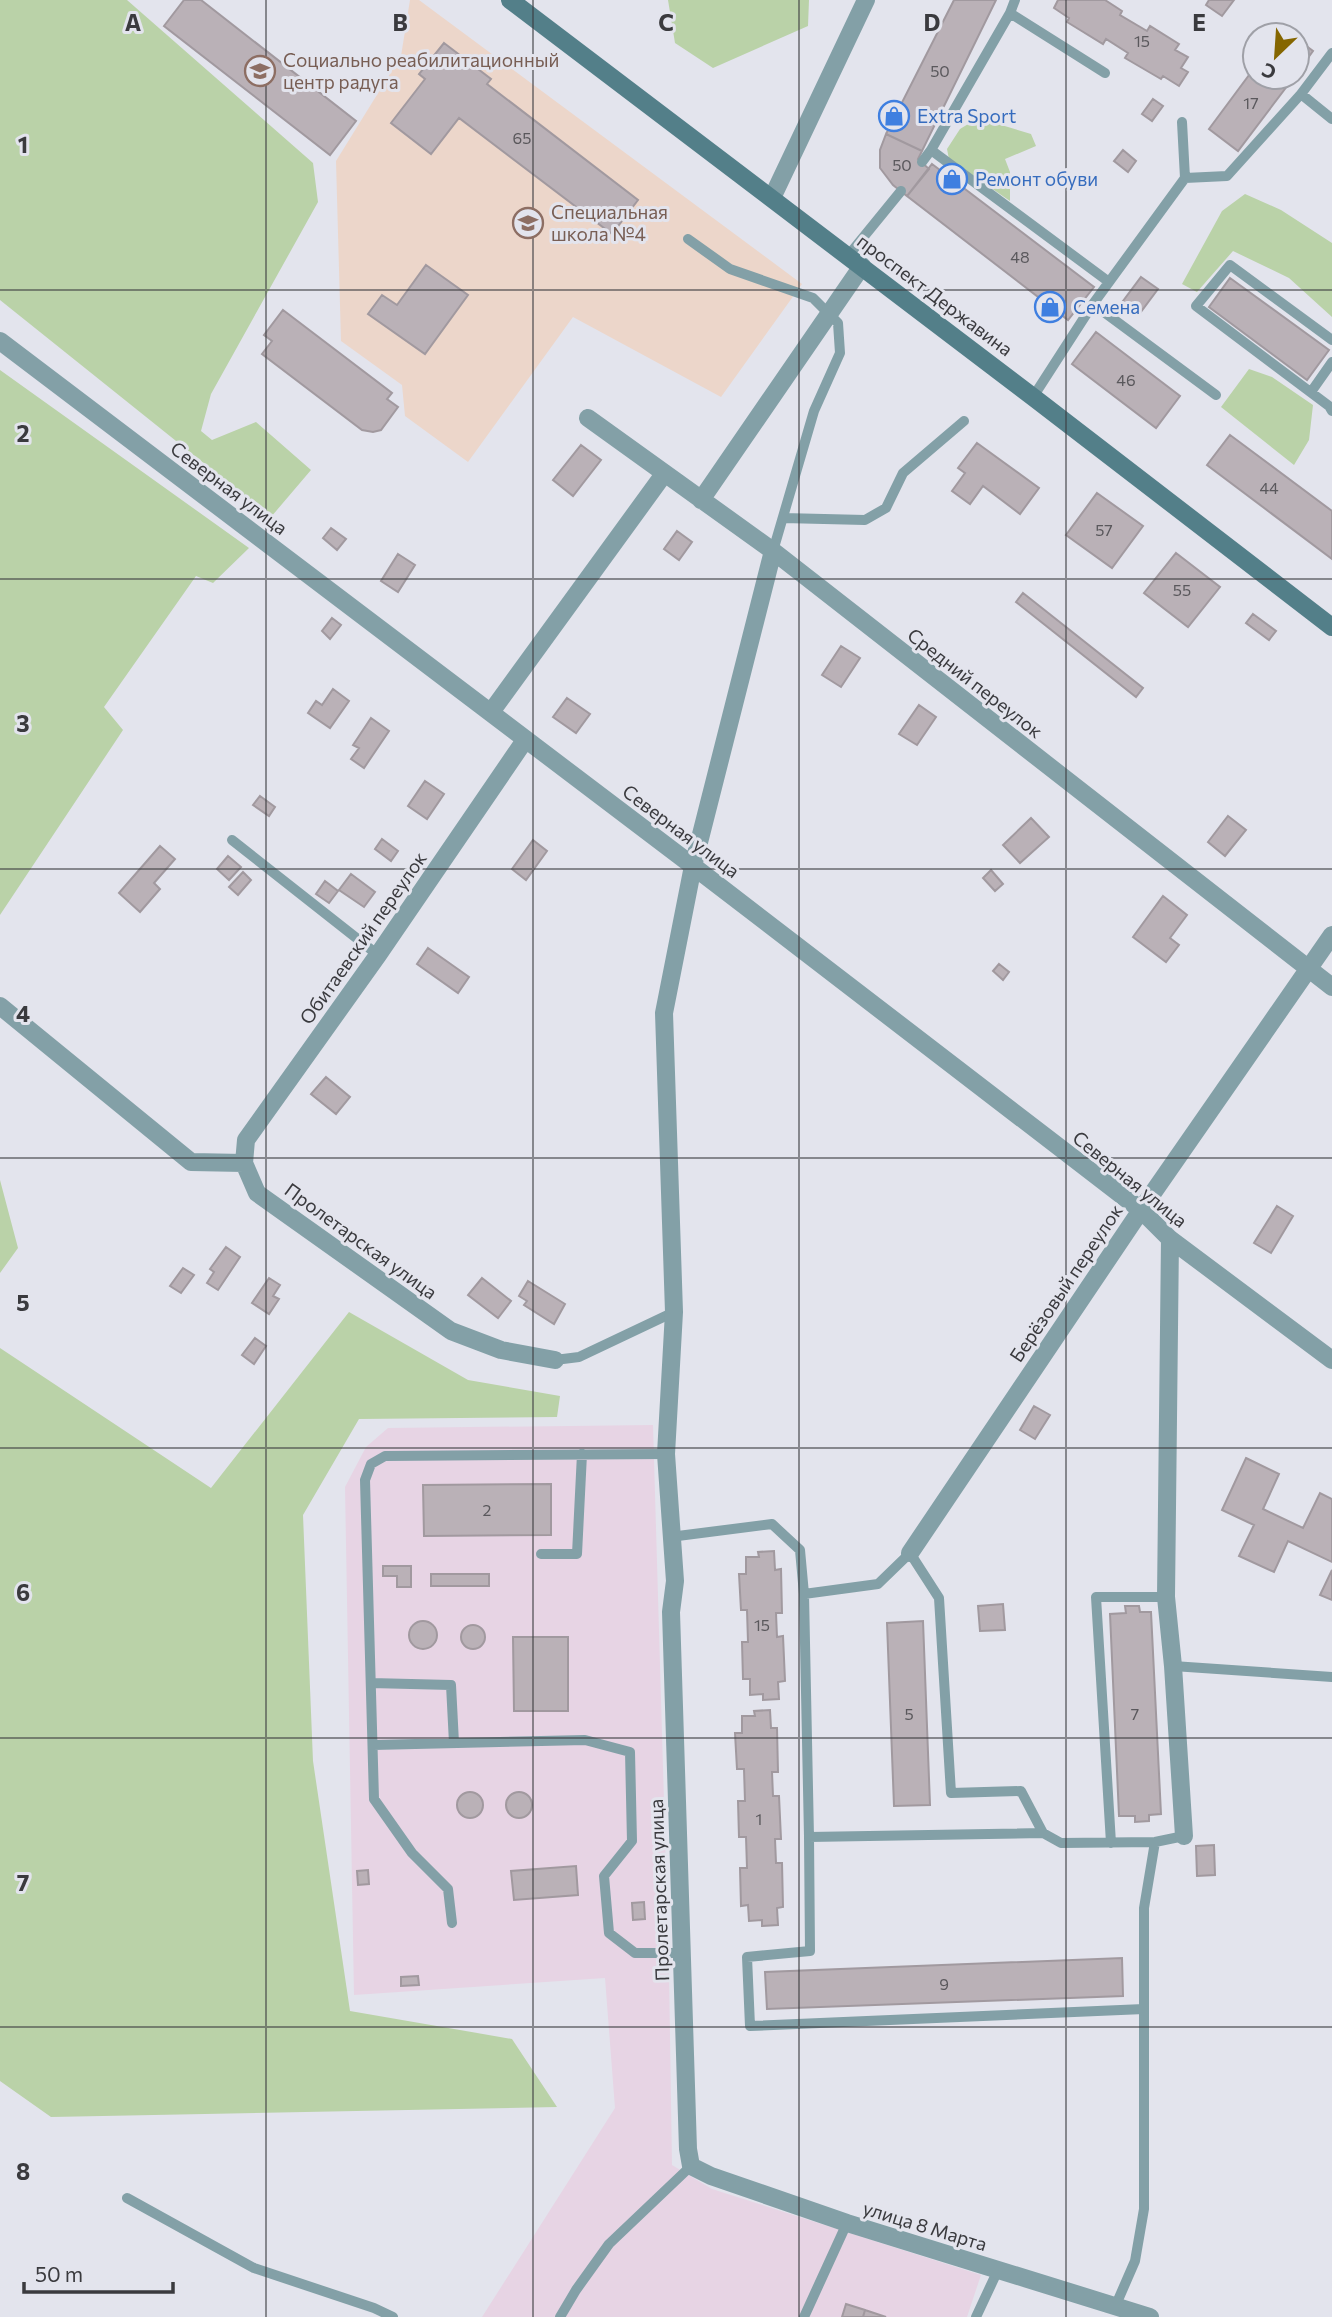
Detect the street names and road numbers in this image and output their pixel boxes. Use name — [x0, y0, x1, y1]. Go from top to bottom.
street label: проспект Державина — [853, 229, 1017, 360]
street label: Северная улица — [166, 436, 292, 539]
street label: Средний переулок — [903, 623, 1047, 742]
street label: Северная улица — [618, 779, 744, 882]
street label: Обитаевский переулок — [294, 847, 431, 1028]
street label: Северная улица — [1068, 1125, 1192, 1232]
street label: Пролетарская улица — [281, 1178, 442, 1304]
street label: Берёзовый переулок — [1004, 1199, 1127, 1366]
street label: Пролетарская улица — [644, 1798, 673, 1982]
street label: улица 8 Марта — [860, 2196, 990, 2255]

